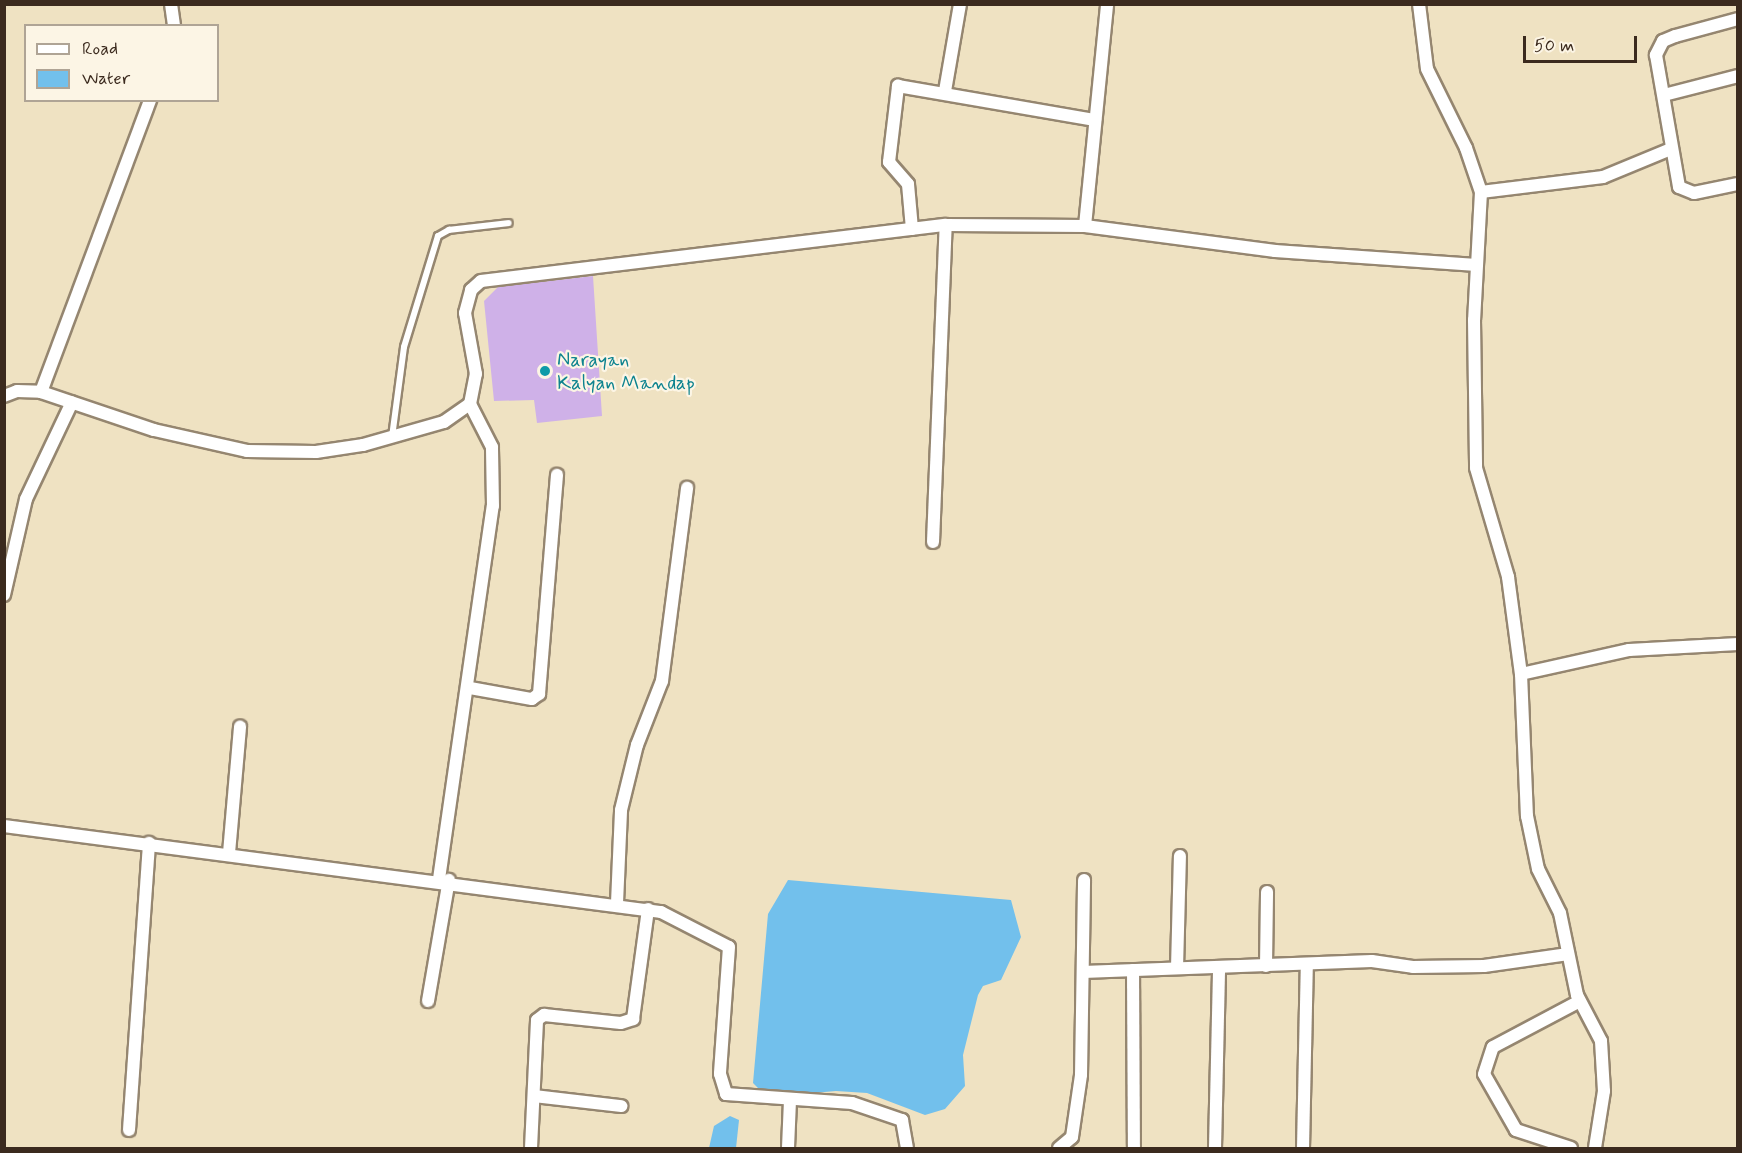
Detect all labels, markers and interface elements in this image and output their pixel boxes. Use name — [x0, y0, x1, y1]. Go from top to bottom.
legend — [24, 24, 219, 102]
scale bar — [1526, 24, 1640, 62]
text: 50 m — [1534, 34, 1574, 58]
text: Road — [82, 37, 118, 61]
text: Water — [82, 67, 130, 91]
place label: Narayan Kalyan Mandap — [557, 348, 688, 395]
marker: Narayan Kalyan Mandap — [538, 364, 552, 378]

